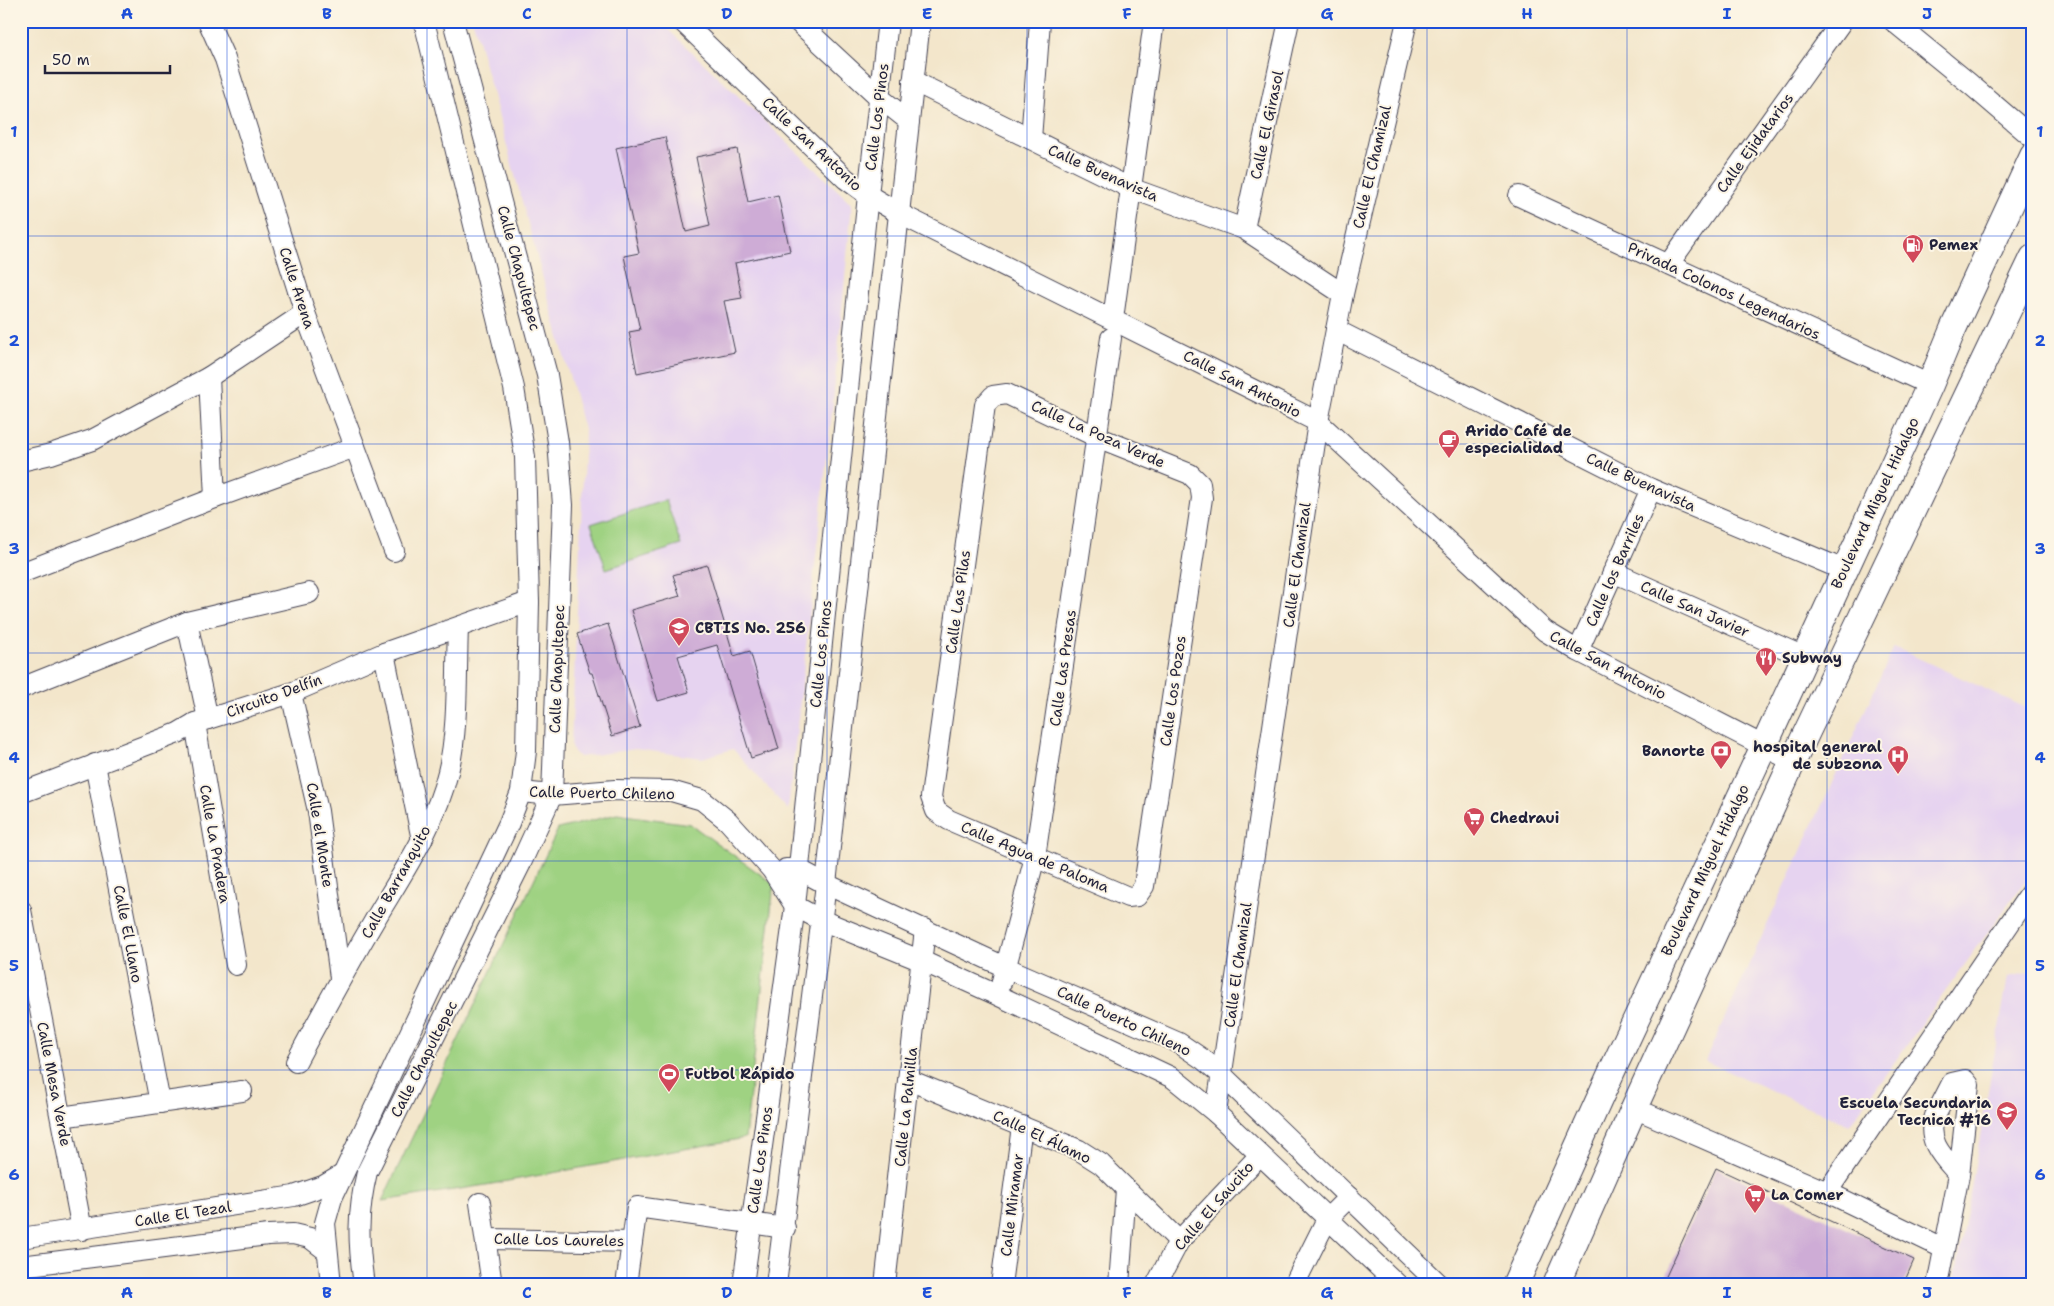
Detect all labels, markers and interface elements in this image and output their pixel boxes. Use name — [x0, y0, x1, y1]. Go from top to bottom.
text: A — [121, 3, 133, 24]
text: B — [322, 3, 332, 24]
text: C — [522, 3, 532, 24]
text: D — [721, 3, 733, 24]
text: E — [922, 3, 932, 24]
text: F — [1122, 3, 1132, 24]
text: G — [1321, 3, 1334, 24]
text: H — [1521, 3, 1533, 24]
text: I — [1723, 3, 1732, 24]
text: J — [1922, 3, 1932, 24]
scale bar — [45, 42, 170, 74]
text: 50 m — [52, 50, 90, 70]
street label: Calle Los Pinos — [860, 62, 894, 172]
street label: Calle El Girasol — [1246, 68, 1288, 181]
street label: Calle Ejidatarios — [1712, 89, 1798, 197]
street label: Calle San Antonio — [758, 92, 866, 196]
street label: Calle El Chamizal — [1348, 103, 1396, 231]
text: 1 — [10, 121, 18, 142]
text: 1 — [2036, 121, 2044, 142]
street label: Calle Buenavista — [1045, 140, 1162, 207]
street label: Calle Chapultepec — [493, 203, 545, 333]
fuel station icon: Pemex — [1901, 233, 1925, 264]
place label: Pemex — [1929, 235, 1979, 255]
street label: Privada Colonos Legendarios — [1624, 238, 1824, 344]
street label: Calle Arena — [274, 245, 320, 332]
text: 2 — [8, 330, 20, 351]
text: 2 — [2034, 330, 2046, 351]
street label: Calle San Antonio — [1180, 346, 1304, 422]
street label: Calle La Poza Verde — [1028, 395, 1168, 473]
street label: Boulevard Miguel Hidalgo — [1826, 414, 1924, 592]
place label: Arido Café de especialidad — [1465, 421, 1572, 458]
cafe icon: Arido Café de especialidad — [1437, 428, 1461, 459]
street label: Calle Buenavista — [1583, 448, 1700, 516]
street label: Calle El Chamizal — [1278, 501, 1316, 629]
street label: Calle los Barriles — [1581, 510, 1649, 630]
text: 3 — [8, 538, 20, 559]
text: 3 — [2034, 538, 2046, 559]
street label: Calle Las Pilas — [941, 549, 975, 655]
street label: Calle San Javier — [1637, 576, 1753, 642]
street label: Calle Los Pinos — [805, 599, 837, 709]
street label: Calle Chapultepec — [545, 604, 569, 734]
street label: Calle Las Presas — [1045, 608, 1081, 728]
school or university icon: CBTIS No. 256 — [667, 616, 691, 647]
place label: CBTIS No. 256 — [695, 618, 806, 638]
street label: Calle San Antonio — [1546, 626, 1670, 704]
street label: Calle Los Pozos — [1155, 634, 1191, 748]
restaurant icon: Subway — [1754, 646, 1778, 677]
place label: Subway — [1782, 648, 1842, 668]
street label: Circuito Delfín — [223, 669, 325, 723]
place label: hospital general de subzona — [1753, 737, 1883, 774]
bank icon: Banorte — [1709, 739, 1733, 770]
place label: Banorte — [1642, 741, 1705, 761]
hospital icon: hospital general de subzona — [1886, 744, 1910, 775]
text: 4 — [8, 747, 20, 768]
text: 4 — [2034, 747, 2046, 768]
street label: Calle el Monte — [302, 781, 338, 889]
street label: Boulevard Miguel Hidalgo — [1656, 781, 1754, 959]
street label: Calle Puerto Chileno — [529, 782, 675, 804]
street label: Calle La Pradera — [195, 783, 235, 905]
supermarket icon: Chedraui — [1462, 806, 1486, 837]
place label: Chedraui — [1490, 808, 1559, 828]
street label: Calle Agua de Paloma — [958, 817, 1113, 898]
street label: Calle Barranquito — [357, 822, 435, 942]
street label: Calle El Llano — [109, 883, 147, 985]
street label: Calle El Chamizal — [1219, 901, 1257, 1029]
text: 5 — [9, 955, 19, 976]
text: 5 — [2035, 955, 2045, 976]
street label: Calle Puerto Chileno — [1054, 981, 1194, 1061]
street label: Calle Chapultepec — [386, 997, 462, 1121]
street label: Calle Mesa Verde — [32, 1020, 76, 1148]
street label: Calle La Palmilla — [890, 1046, 922, 1168]
sports icon: Futbol Rápido — [657, 1062, 681, 1093]
place label: Futbol Rápido — [685, 1064, 795, 1084]
place label: Escuela Secundaria Tecnica #16 — [1839, 1093, 1992, 1130]
school or university icon: Escuela Secundaria Tecnica #16 — [1995, 1100, 2019, 1131]
street label: Calle Los Pinos — [743, 1105, 777, 1215]
street label: Calle El Álamo — [990, 1105, 1095, 1168]
street label: Calle Miramar — [996, 1152, 1028, 1258]
street label: Calle El Saucito — [1170, 1157, 1258, 1255]
text: 6 — [8, 1164, 20, 1185]
text: 6 — [2034, 1164, 2046, 1185]
supermarket icon: La Comer — [1743, 1183, 1767, 1214]
place label: La Comer — [1771, 1185, 1844, 1205]
street label: Calle El Tezal — [133, 1196, 233, 1232]
street label: Calle Los Laureles — [494, 1229, 624, 1251]
text: A — [121, 1282, 133, 1303]
text: B — [322, 1282, 332, 1303]
text: C — [522, 1282, 532, 1303]
text: D — [721, 1282, 733, 1303]
text: E — [922, 1282, 932, 1303]
text: F — [1122, 1282, 1132, 1303]
text: G — [1321, 1282, 1334, 1303]
text: H — [1521, 1282, 1533, 1303]
text: I — [1723, 1282, 1732, 1303]
text: J — [1922, 1282, 1932, 1303]

